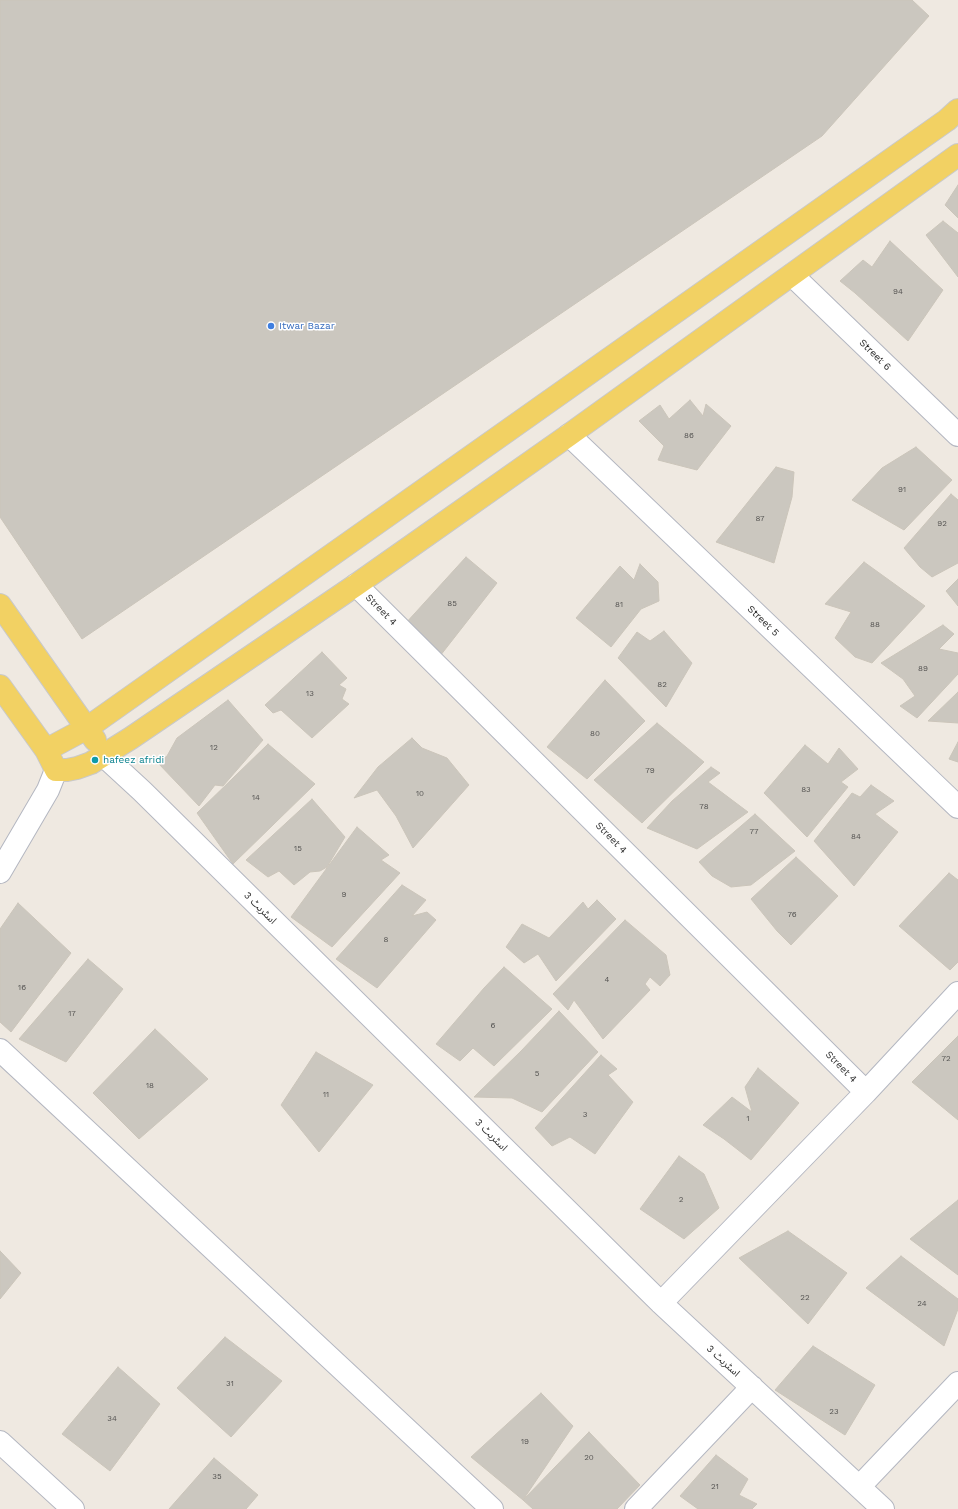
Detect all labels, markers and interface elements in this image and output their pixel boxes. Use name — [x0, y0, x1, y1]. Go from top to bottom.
house number: 94 — [893, 287, 903, 297]
place label: Itwar Bazar — [279, 320, 335, 332]
marker: Itwar Bazar — [266, 321, 276, 331]
street label: Street 6 — [857, 337, 893, 373]
house number: 86 — [684, 431, 694, 441]
house number: 91 — [898, 485, 906, 495]
house number: 87 — [755, 514, 765, 524]
house number: 92 — [937, 519, 947, 529]
street label: Street 4 — [363, 592, 399, 628]
house number: 85 — [447, 599, 457, 609]
house number: 81 — [615, 600, 623, 610]
street label: Street 5 — [745, 603, 781, 639]
house number: 88 — [870, 620, 880, 630]
house number: 89 — [918, 664, 928, 674]
house number: 82 — [657, 680, 667, 690]
house number: 13 — [306, 689, 314, 699]
house number: 80 — [590, 729, 600, 739]
house number: 12 — [210, 743, 218, 753]
place label: hafeez afridi — [103, 754, 164, 766]
marker: hafeez afridi — [90, 755, 100, 765]
house number: 79 — [645, 766, 655, 776]
house number: 83 — [801, 785, 811, 795]
house number: 10 — [416, 789, 424, 799]
house number: 14 — [252, 793, 260, 803]
house number: 78 — [699, 802, 709, 812]
street label: Street 4 — [593, 820, 629, 856]
house number: 77 — [750, 827, 758, 837]
house number: 84 — [851, 832, 861, 842]
house number: 15 — [294, 844, 302, 854]
street label: اسٹریٹ 3 — [241, 889, 279, 927]
house number: 9 — [342, 890, 346, 900]
house number: 76 — [787, 910, 797, 920]
house number: 8 — [384, 935, 388, 945]
house number: 4 — [605, 975, 609, 985]
house number: 16 — [18, 983, 26, 993]
house number: 17 — [68, 1009, 76, 1019]
house number: 6 — [491, 1021, 495, 1031]
street label: Street 4 — [823, 1049, 859, 1085]
house number: 72 — [941, 1054, 951, 1064]
house number: 5 — [535, 1069, 539, 1079]
house number: 18 — [146, 1081, 154, 1091]
house number: 11 — [323, 1090, 329, 1100]
house number: 3 — [583, 1110, 587, 1120]
house number: 1 — [746, 1114, 750, 1124]
street label: اسٹریٹ 3 — [472, 1116, 510, 1154]
house number: 2 — [679, 1195, 683, 1205]
house number: 22 — [800, 1293, 810, 1303]
house number: 24 — [917, 1299, 927, 1309]
street label: اسٹریٹ 3 — [704, 1343, 742, 1379]
house number: 31 — [226, 1379, 234, 1389]
house number: 23 — [829, 1407, 839, 1417]
house number: 34 — [107, 1414, 117, 1424]
house number: 19 — [521, 1437, 529, 1447]
house number: 20 — [584, 1453, 594, 1463]
house number: 35 — [212, 1472, 222, 1482]
house number: 21 — [711, 1482, 719, 1492]

